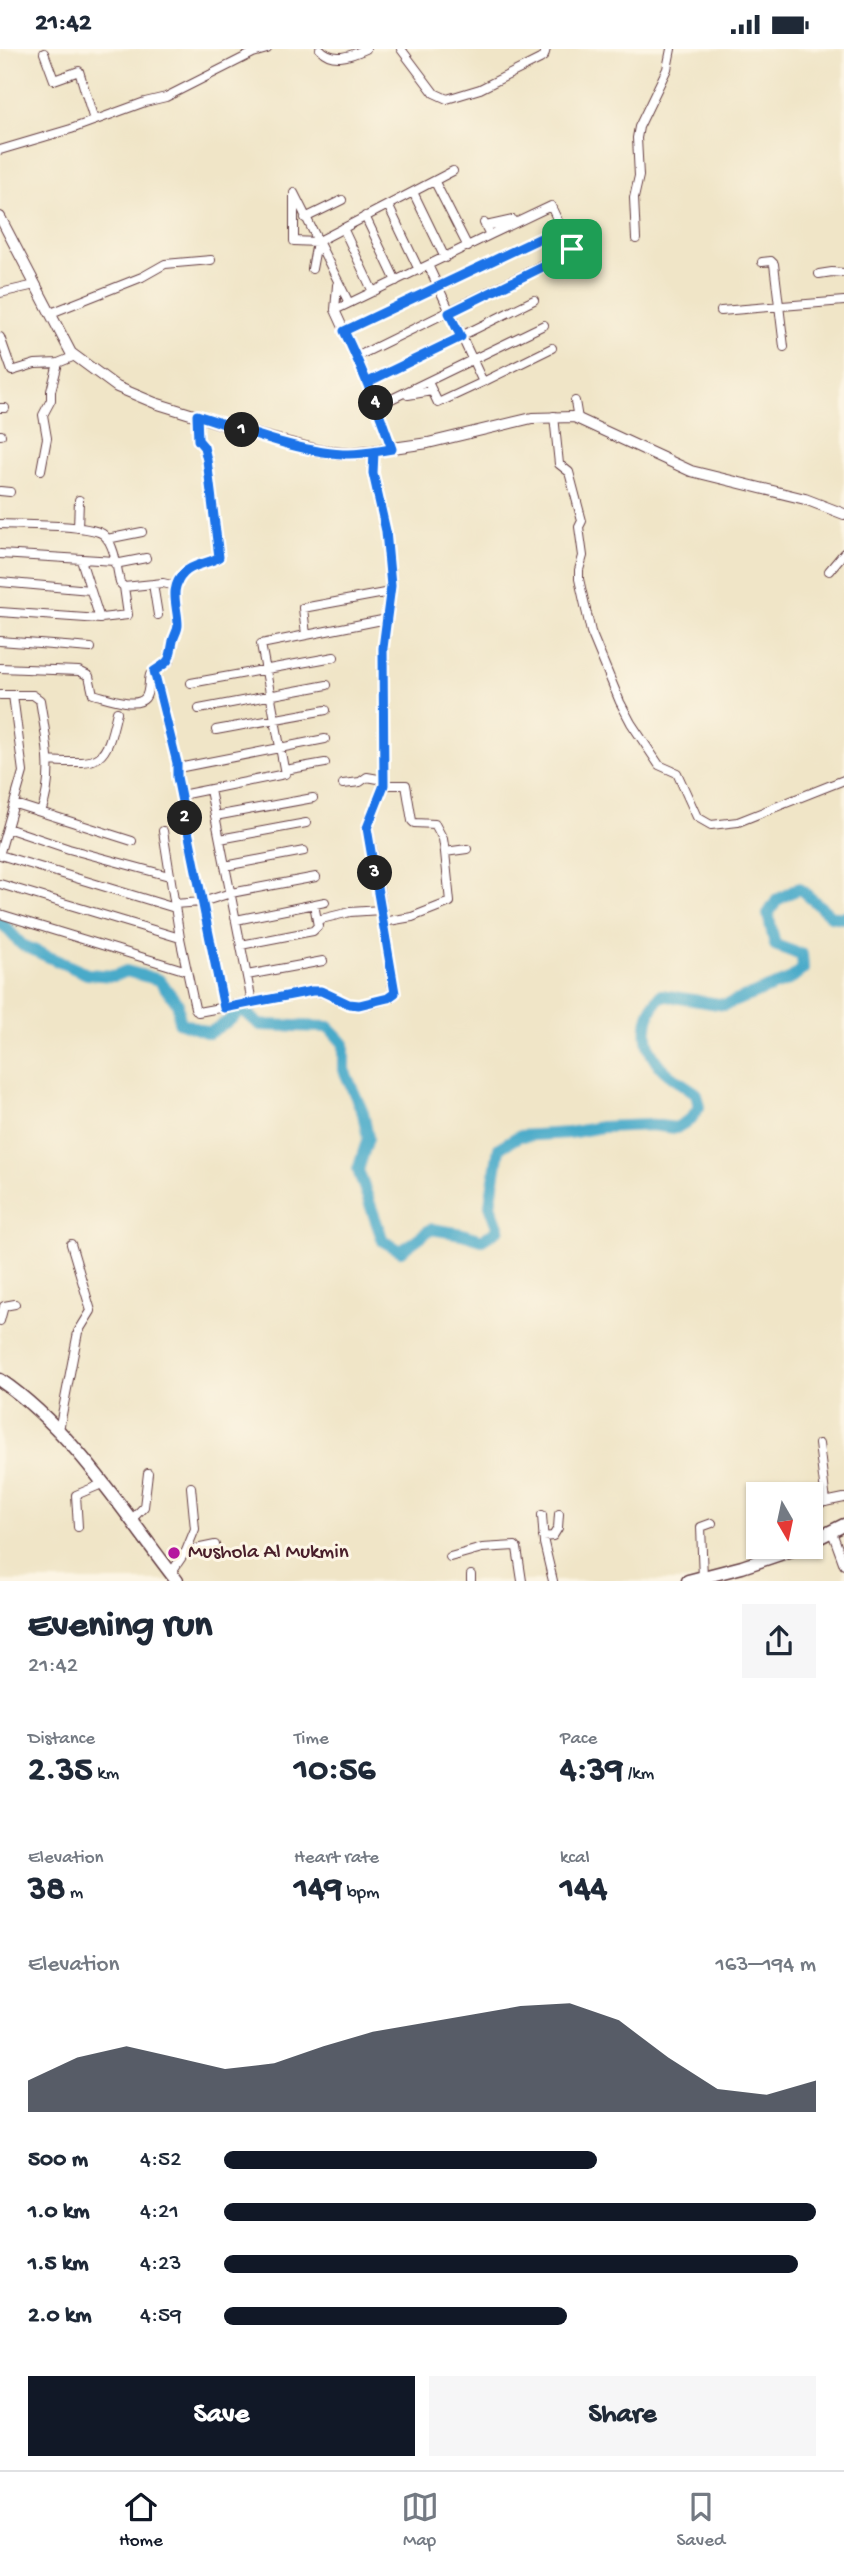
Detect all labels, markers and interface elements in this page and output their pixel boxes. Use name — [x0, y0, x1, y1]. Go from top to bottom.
text: 21:42 — [35, 9, 91, 40]
pin — [542, 219, 602, 279]
icon: arrive — [553, 230, 591, 268]
pin: 4 — [358, 385, 394, 421]
text: 4 — [371, 391, 380, 414]
pin: 1 — [224, 413, 260, 447]
text: 1 — [238, 418, 245, 441]
pin: 2 — [168, 801, 202, 835]
text: 2 — [180, 806, 189, 829]
pin: 3 — [358, 855, 392, 891]
text: 3 — [370, 861, 379, 884]
north arrow — [746, 1482, 822, 1559]
map controls — [746, 1482, 823, 1559]
place label: Mushola Al Mukmin — [188, 1541, 349, 1566]
marker: Mushola Al Mukmin — [166, 1545, 182, 1561]
button: share — [742, 1604, 816, 1678]
text: Evening run — [28, 1605, 212, 1649]
text: 21:42 — [28, 1653, 78, 1680]
text: Distance — [28, 1728, 95, 1751]
text: Time — [294, 1728, 329, 1751]
text: Pace — [560, 1728, 597, 1751]
text: 2.35 — [28, 1751, 93, 1792]
text: 10:56 — [294, 1751, 375, 1792]
text: 4:39 — [560, 1751, 623, 1792]
text: km — [93, 1763, 119, 1786]
text: /km — [623, 1763, 654, 1786]
text: Elevation — [28, 1847, 104, 1870]
text: Heart rate — [294, 1847, 379, 1870]
text: kcal — [560, 1847, 590, 1870]
text: 38 — [28, 1870, 65, 1911]
text: 149 — [294, 1870, 342, 1911]
text: 144 — [560, 1870, 607, 1911]
text: m — [65, 1882, 83, 1905]
text: bpm — [342, 1882, 380, 1905]
text: Elevation — [28, 1952, 119, 1979]
text: 163–194 m — [716, 1952, 816, 1979]
text: 500 m — [28, 2147, 88, 2174]
text: 4:52 — [140, 2147, 181, 2174]
text: 1.0 km — [28, 2199, 90, 2226]
text: 4:21 — [140, 2199, 179, 2226]
text: 1.5 km — [28, 2251, 89, 2278]
text: 4:23 — [140, 2251, 181, 2278]
text: 2.0 km — [28, 2303, 92, 2330]
text: 4:59 — [140, 2303, 182, 2330]
button: Save — [28, 2376, 415, 2456]
button: Share — [429, 2376, 816, 2456]
tab: Home — [119, 2488, 163, 2553]
tab: Map — [401, 2488, 439, 2553]
tab: Saved — [676, 2488, 725, 2553]

